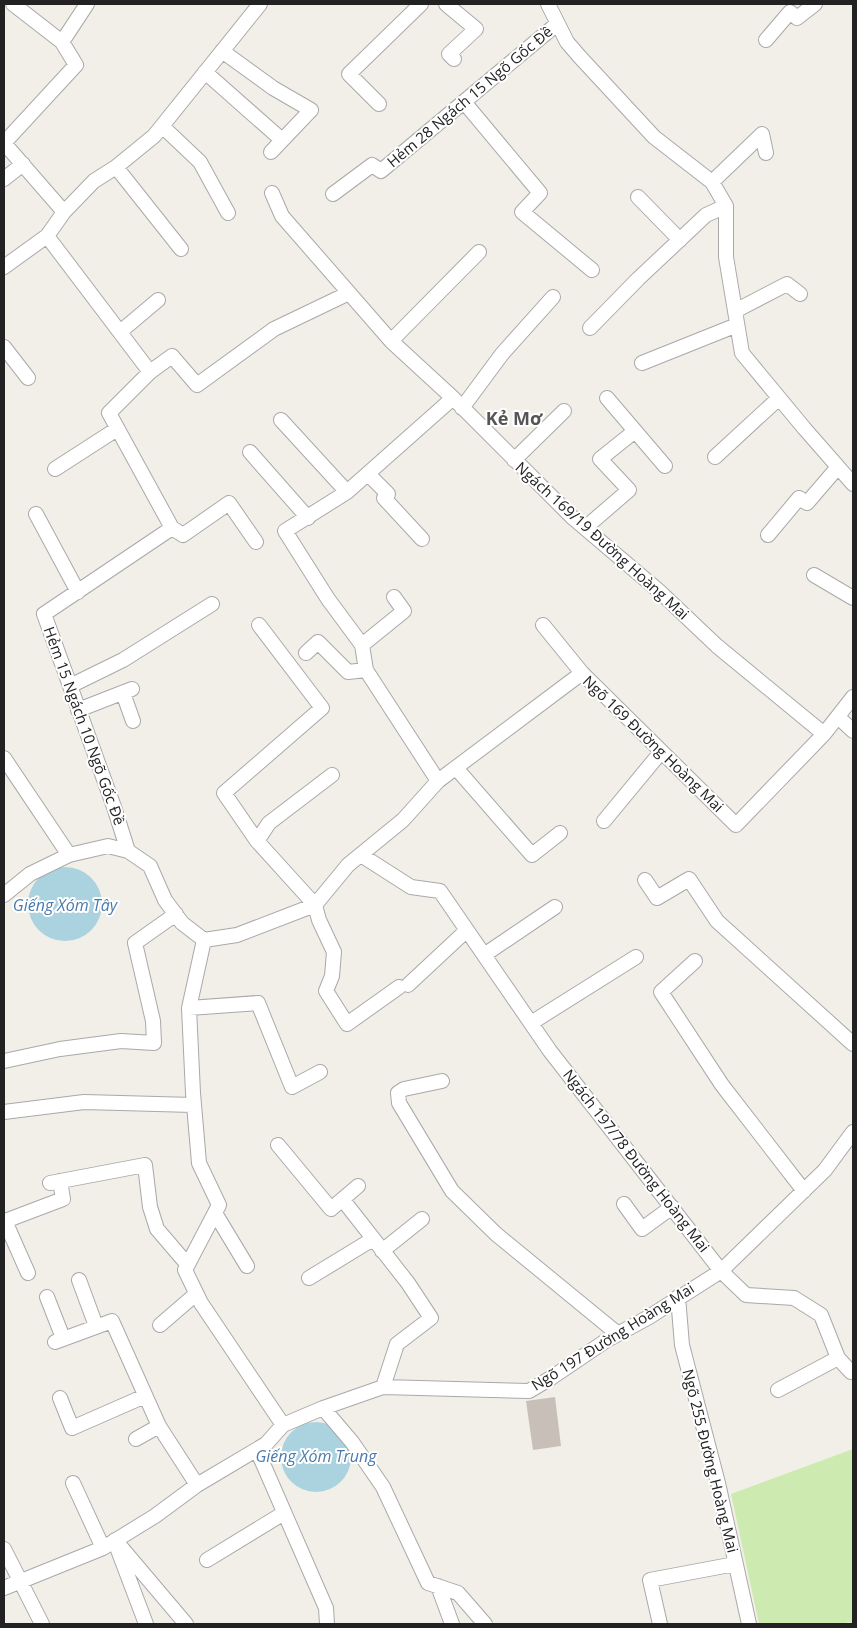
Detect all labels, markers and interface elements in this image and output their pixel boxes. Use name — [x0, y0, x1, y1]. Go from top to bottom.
street label: Hẻm 28 Ngách 15 Ngõ Gốc Đề — [382, 21, 556, 171]
district label: Kẻ Mơ — [486, 406, 544, 430]
street label: Ngách 169/19 Đường Hoàng Mai — [512, 457, 694, 624]
street label: Hẻm 15 Ngách 10 Ngõ Gốc Đề — [40, 624, 130, 828]
street label: Ngõ 169 Đường Hoàng Mai — [579, 671, 728, 816]
water label: Giếng Xóm Tây — [13, 894, 119, 916]
street label: Ngách 197/78 Đường Hoàng Mai — [559, 1065, 714, 1256]
street label: Ngõ 197 Đường Hoàng Mai — [527, 1278, 698, 1395]
street label: Ngõ 255 Đường Hoàng Mai — [678, 1367, 743, 1555]
water label: Giếng Xóm Trung — [255, 1445, 377, 1467]

